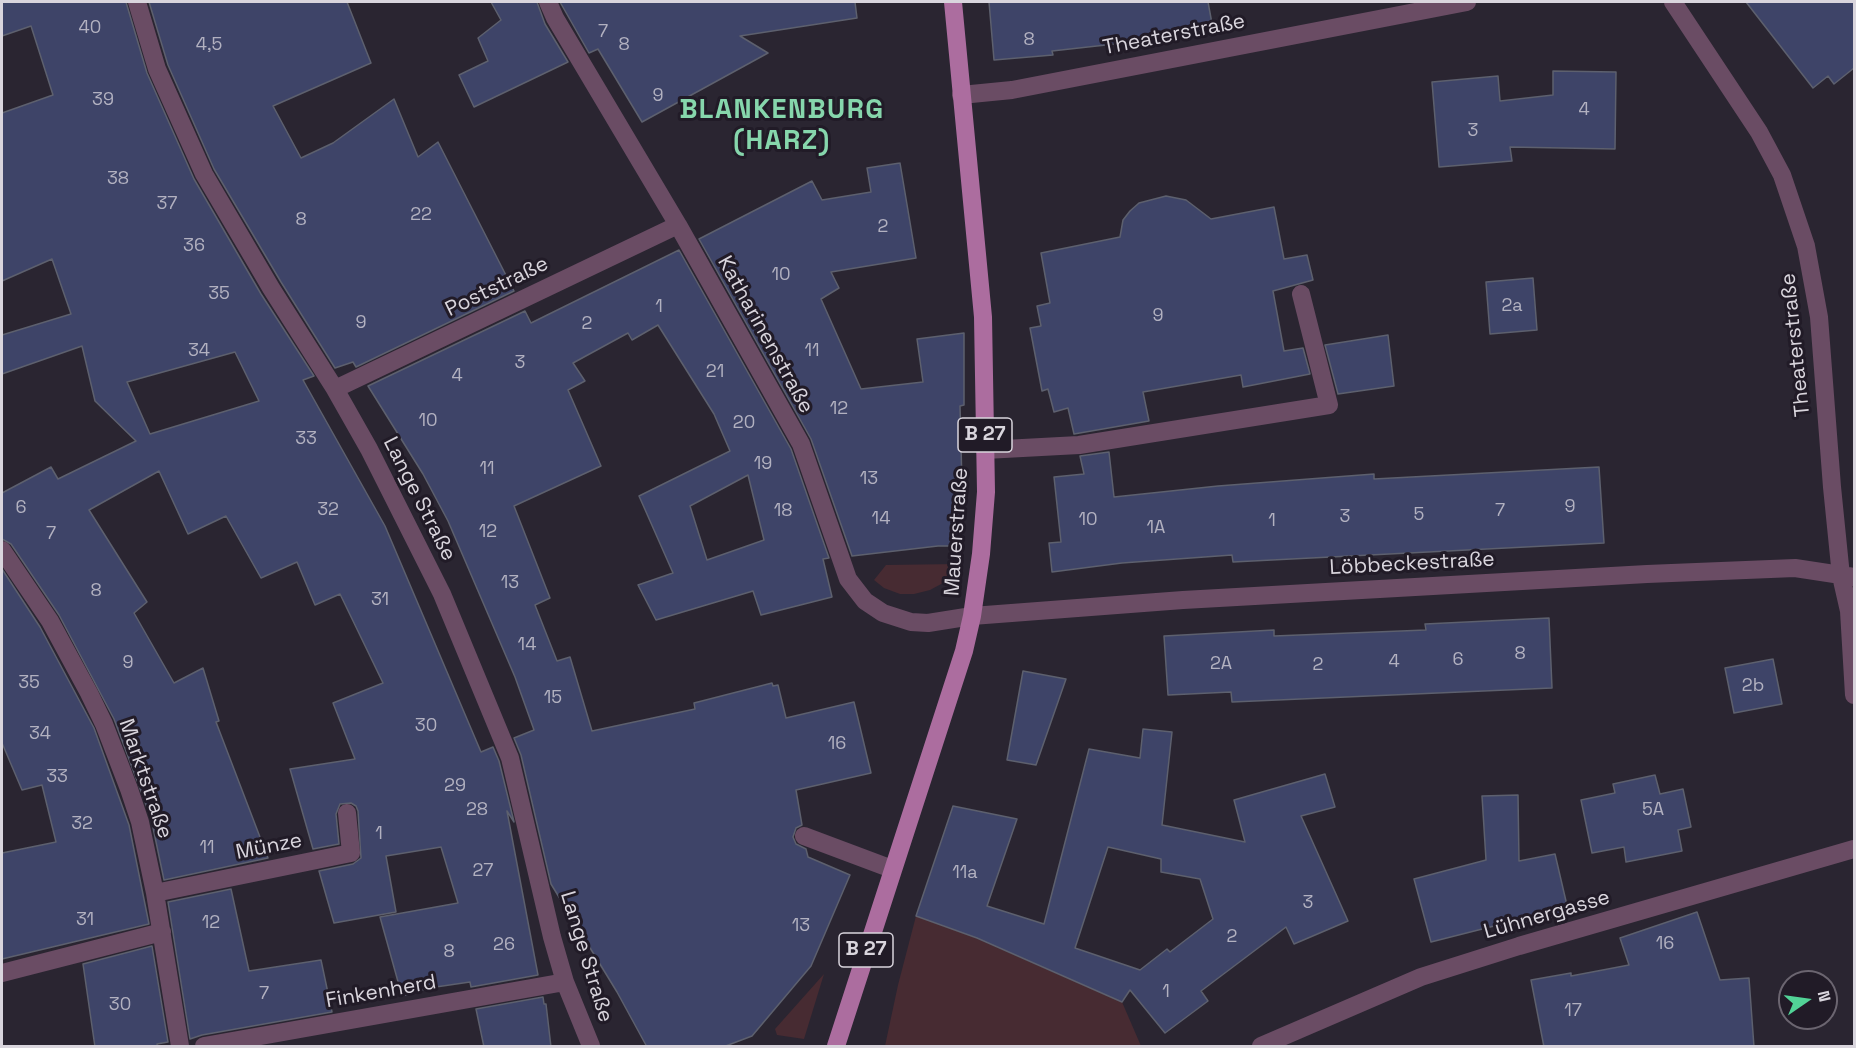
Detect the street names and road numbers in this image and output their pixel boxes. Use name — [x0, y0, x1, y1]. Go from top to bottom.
street label: Theaterstraße — [1101, 9, 1247, 61]
street label: Poststraße — [441, 251, 553, 323]
street label: Katharinenstraße — [711, 252, 819, 418]
street label: Theaterstraße — [1776, 272, 1816, 418]
road number: B 27 — [958, 418, 1012, 452]
street label: Lange Straße — [377, 433, 461, 565]
street label: Mauerstraße — [940, 467, 974, 597]
street label: Löbbeckestraße — [1329, 547, 1495, 581]
street label: Marktstraße — [113, 716, 177, 842]
street label: Münze — [234, 828, 304, 866]
street label: Lühnergasse — [1481, 885, 1613, 945]
street label: Lange Straße — [554, 889, 618, 1025]
road number: B 27 — [839, 933, 893, 967]
street label: Finkenherd — [324, 970, 438, 1014]

